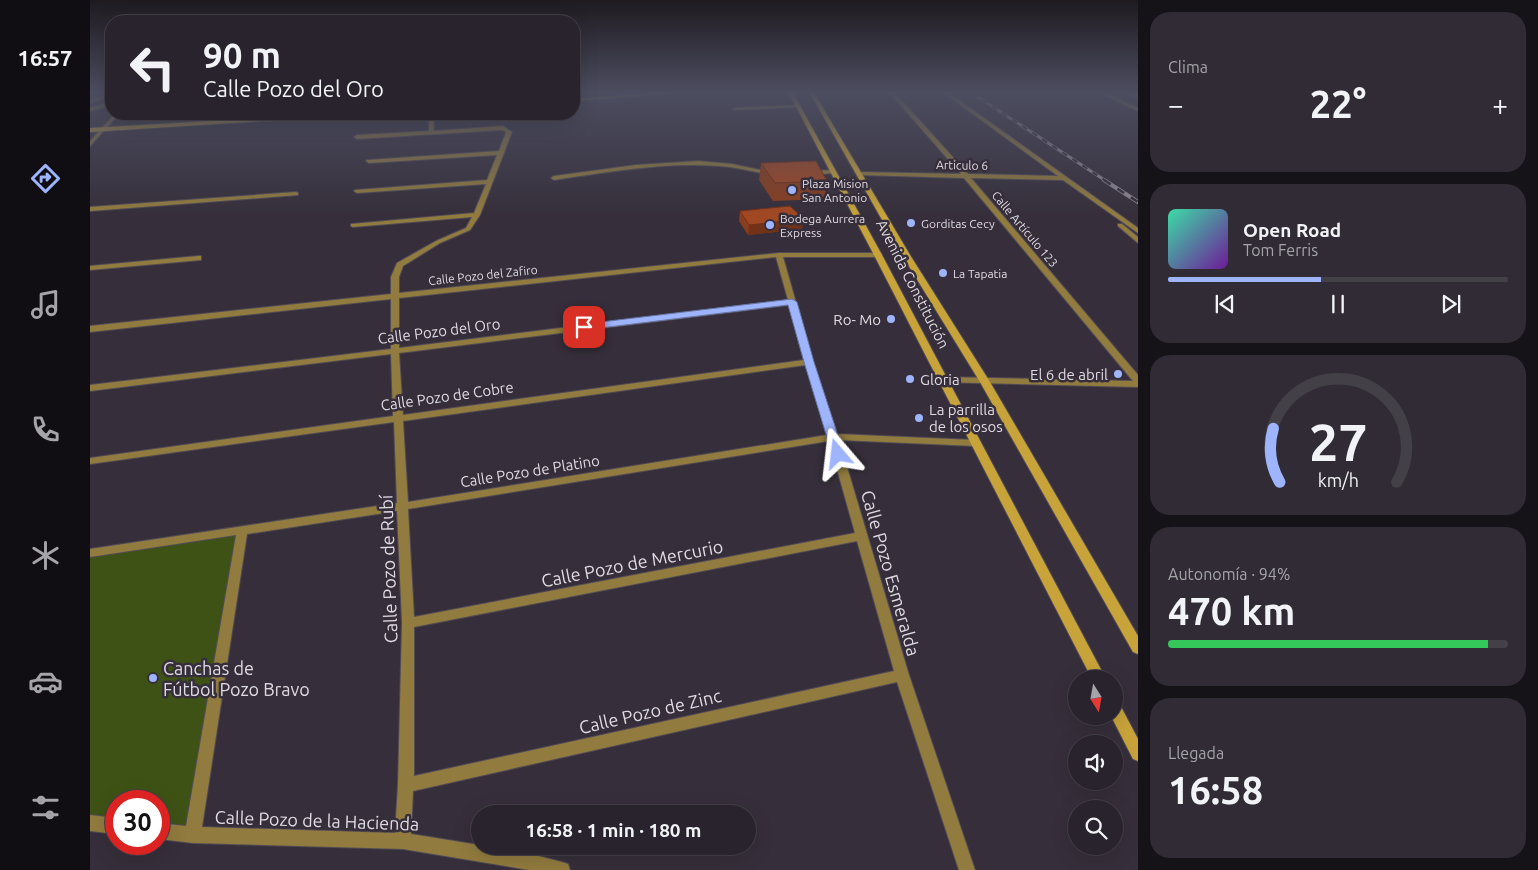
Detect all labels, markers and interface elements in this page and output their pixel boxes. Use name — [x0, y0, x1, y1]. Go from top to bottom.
icon: left — [120, 35, 185, 100]
text: 90 m — [203, 35, 281, 75]
text: 16:57 — [17, 45, 73, 70]
text: Clima — [1168, 58, 1208, 76]
text: Calle Pozo del Oro — [203, 76, 384, 101]
text: 22° — [1310, 83, 1366, 125]
text: − — [1168, 89, 1184, 120]
text: + — [1492, 89, 1508, 120]
street label: Articulo 6 — [936, 158, 988, 172]
icon: directions — [28, 161, 63, 196]
place label: Plaza Mision San Antonio — [802, 177, 868, 204]
marker: Plaza Mision San Antonio — [786, 184, 798, 196]
street label: Calle Artículo 123 — [990, 189, 1060, 269]
place label: Bodega Aurrera Express — [780, 212, 865, 239]
street label: Avenida Constitución — [873, 217, 953, 351]
marker: Gorditas Cecy — [905, 217, 917, 229]
place label: Gorditas Cecy — [921, 217, 995, 230]
marker: Bodega Aurrera Express — [764, 219, 776, 231]
text: Open Road — [1243, 219, 1341, 241]
text: Tom Ferris — [1243, 241, 1318, 259]
street label: Calle Pozo del Zafiro — [428, 263, 538, 287]
marker: La Tapatia — [937, 267, 949, 279]
place label: La Tapatia — [953, 267, 1007, 280]
icon: music — [28, 287, 63, 322]
icon: previous — [1211, 290, 1239, 318]
icon: pause — [1324, 290, 1352, 318]
icon: next — [1437, 290, 1465, 318]
pin — [563, 306, 605, 348]
place label: Ro- Mo — [833, 311, 881, 328]
icon: arrive — [570, 313, 598, 341]
marker: Ro- Mo — [885, 313, 897, 325]
street label: Calle Pozo del Oro — [377, 315, 501, 347]
place label: El 6 de abril — [1030, 366, 1108, 383]
marker: El 6 de abril — [1112, 368, 1124, 380]
place label: Gloria — [920, 371, 960, 388]
marker: Gloria — [904, 373, 916, 385]
street label: Calle Pozo de Cobre — [379, 378, 515, 414]
place label: La parrilla de los osos — [929, 401, 1003, 435]
icon: phone — [28, 412, 63, 447]
marker: La parrilla de los osos — [913, 412, 925, 424]
text: 27 — [1309, 413, 1367, 471]
position arrow — [811, 427, 863, 479]
street label: Calle Pozo de Platino — [459, 452, 601, 490]
text: km/h — [1317, 470, 1359, 490]
street label: Calle Pozo Esmeralda — [858, 488, 924, 658]
street label: Calle Pozo de Rubí — [375, 494, 401, 644]
street label: Calle Pozo de Mercurio — [539, 536, 725, 590]
icon: climate — [28, 538, 63, 573]
text: Autonomía · 94% — [1168, 565, 1290, 583]
text: 470 km — [1168, 590, 1295, 632]
place label: Canchas de Fútbol Pozo Bravo — [163, 658, 310, 699]
icon: car — [28, 664, 63, 699]
north arrow — [1068, 670, 1122, 725]
map controls — [1068, 670, 1123, 855]
marker: Canchas de Fútbol Pozo Bravo — [147, 672, 159, 684]
street label: Calle Pozo de Zinc — [577, 685, 723, 737]
button: sound — [1068, 735, 1123, 790]
text: Llegada — [1168, 744, 1224, 762]
text: 16:58 — [1168, 769, 1263, 811]
icon: filters — [28, 790, 63, 825]
speed limit sign: 30 — [105, 790, 170, 855]
button: search — [1068, 800, 1123, 855]
street label: Calle Pozo de la Hacienda — [214, 806, 420, 834]
text: 16:58 · 1 min · 180 m — [526, 819, 701, 841]

